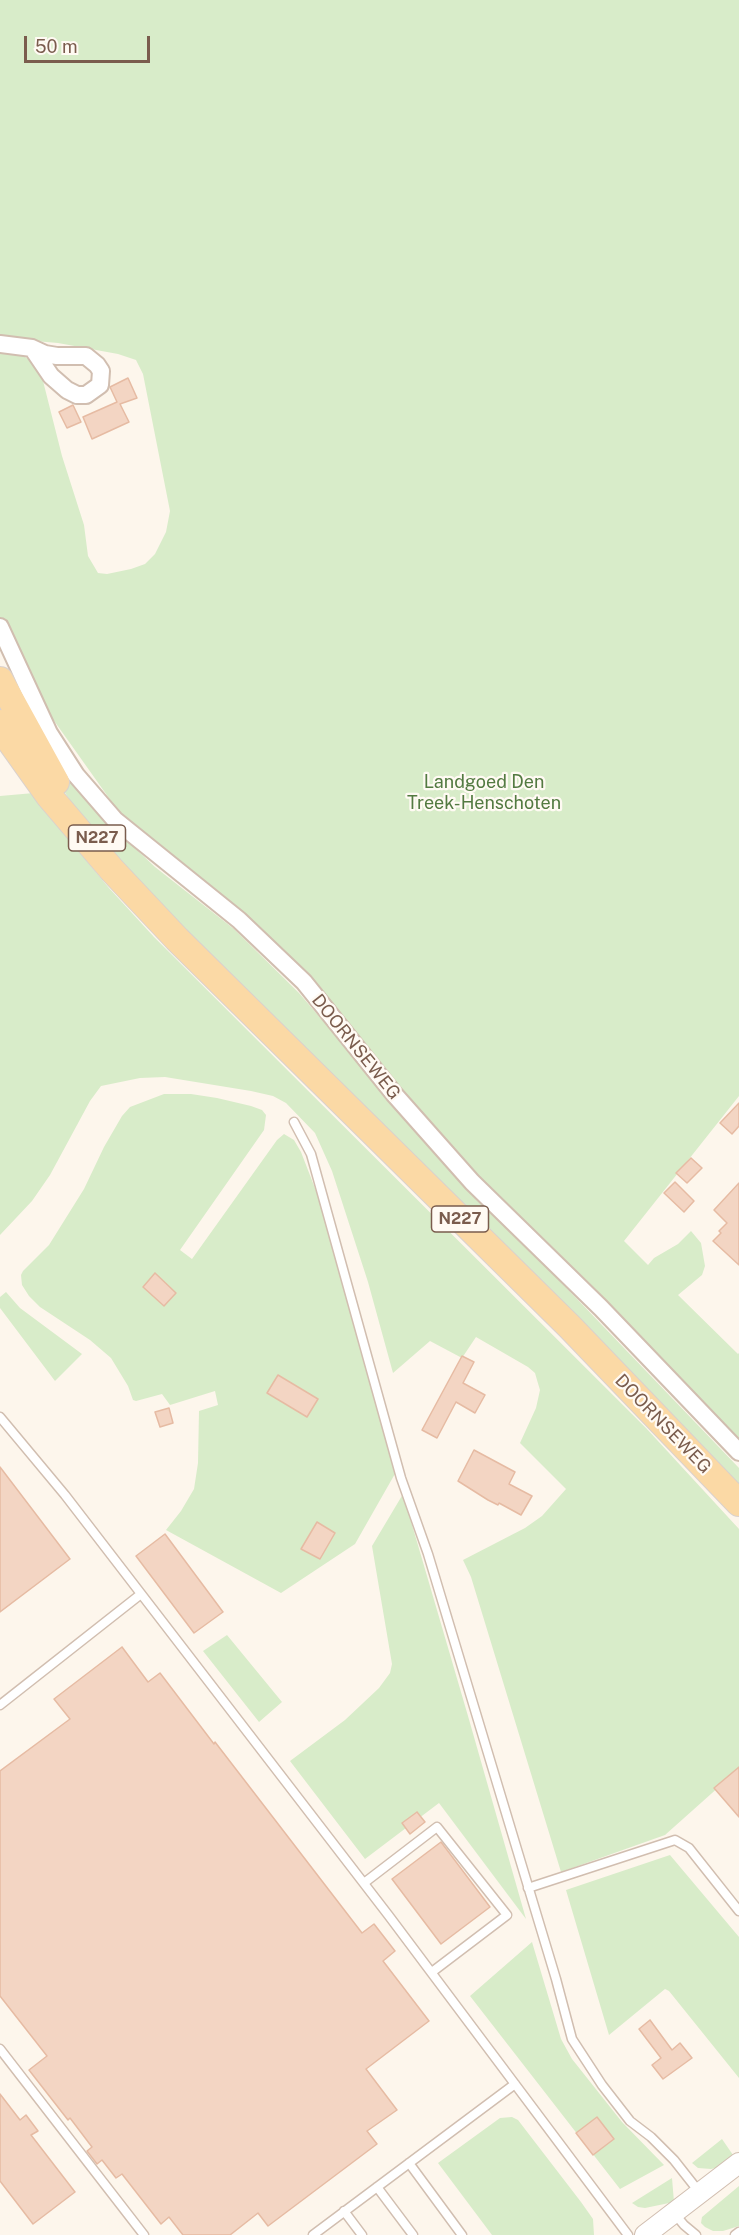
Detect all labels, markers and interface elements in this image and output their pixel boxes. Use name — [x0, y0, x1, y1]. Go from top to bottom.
scale bar — [27, 24, 153, 62]
text: 50 m — [35, 36, 78, 57]
park label: Landgoed Den Treek-Henschoten — [407, 771, 561, 814]
road number: N227 — [68, 825, 126, 851]
street label: DOORNSEWEG — [307, 990, 405, 1104]
road number: N227 — [432, 1206, 488, 1232]
street label: DOORNSEWEG — [610, 1370, 716, 1478]

